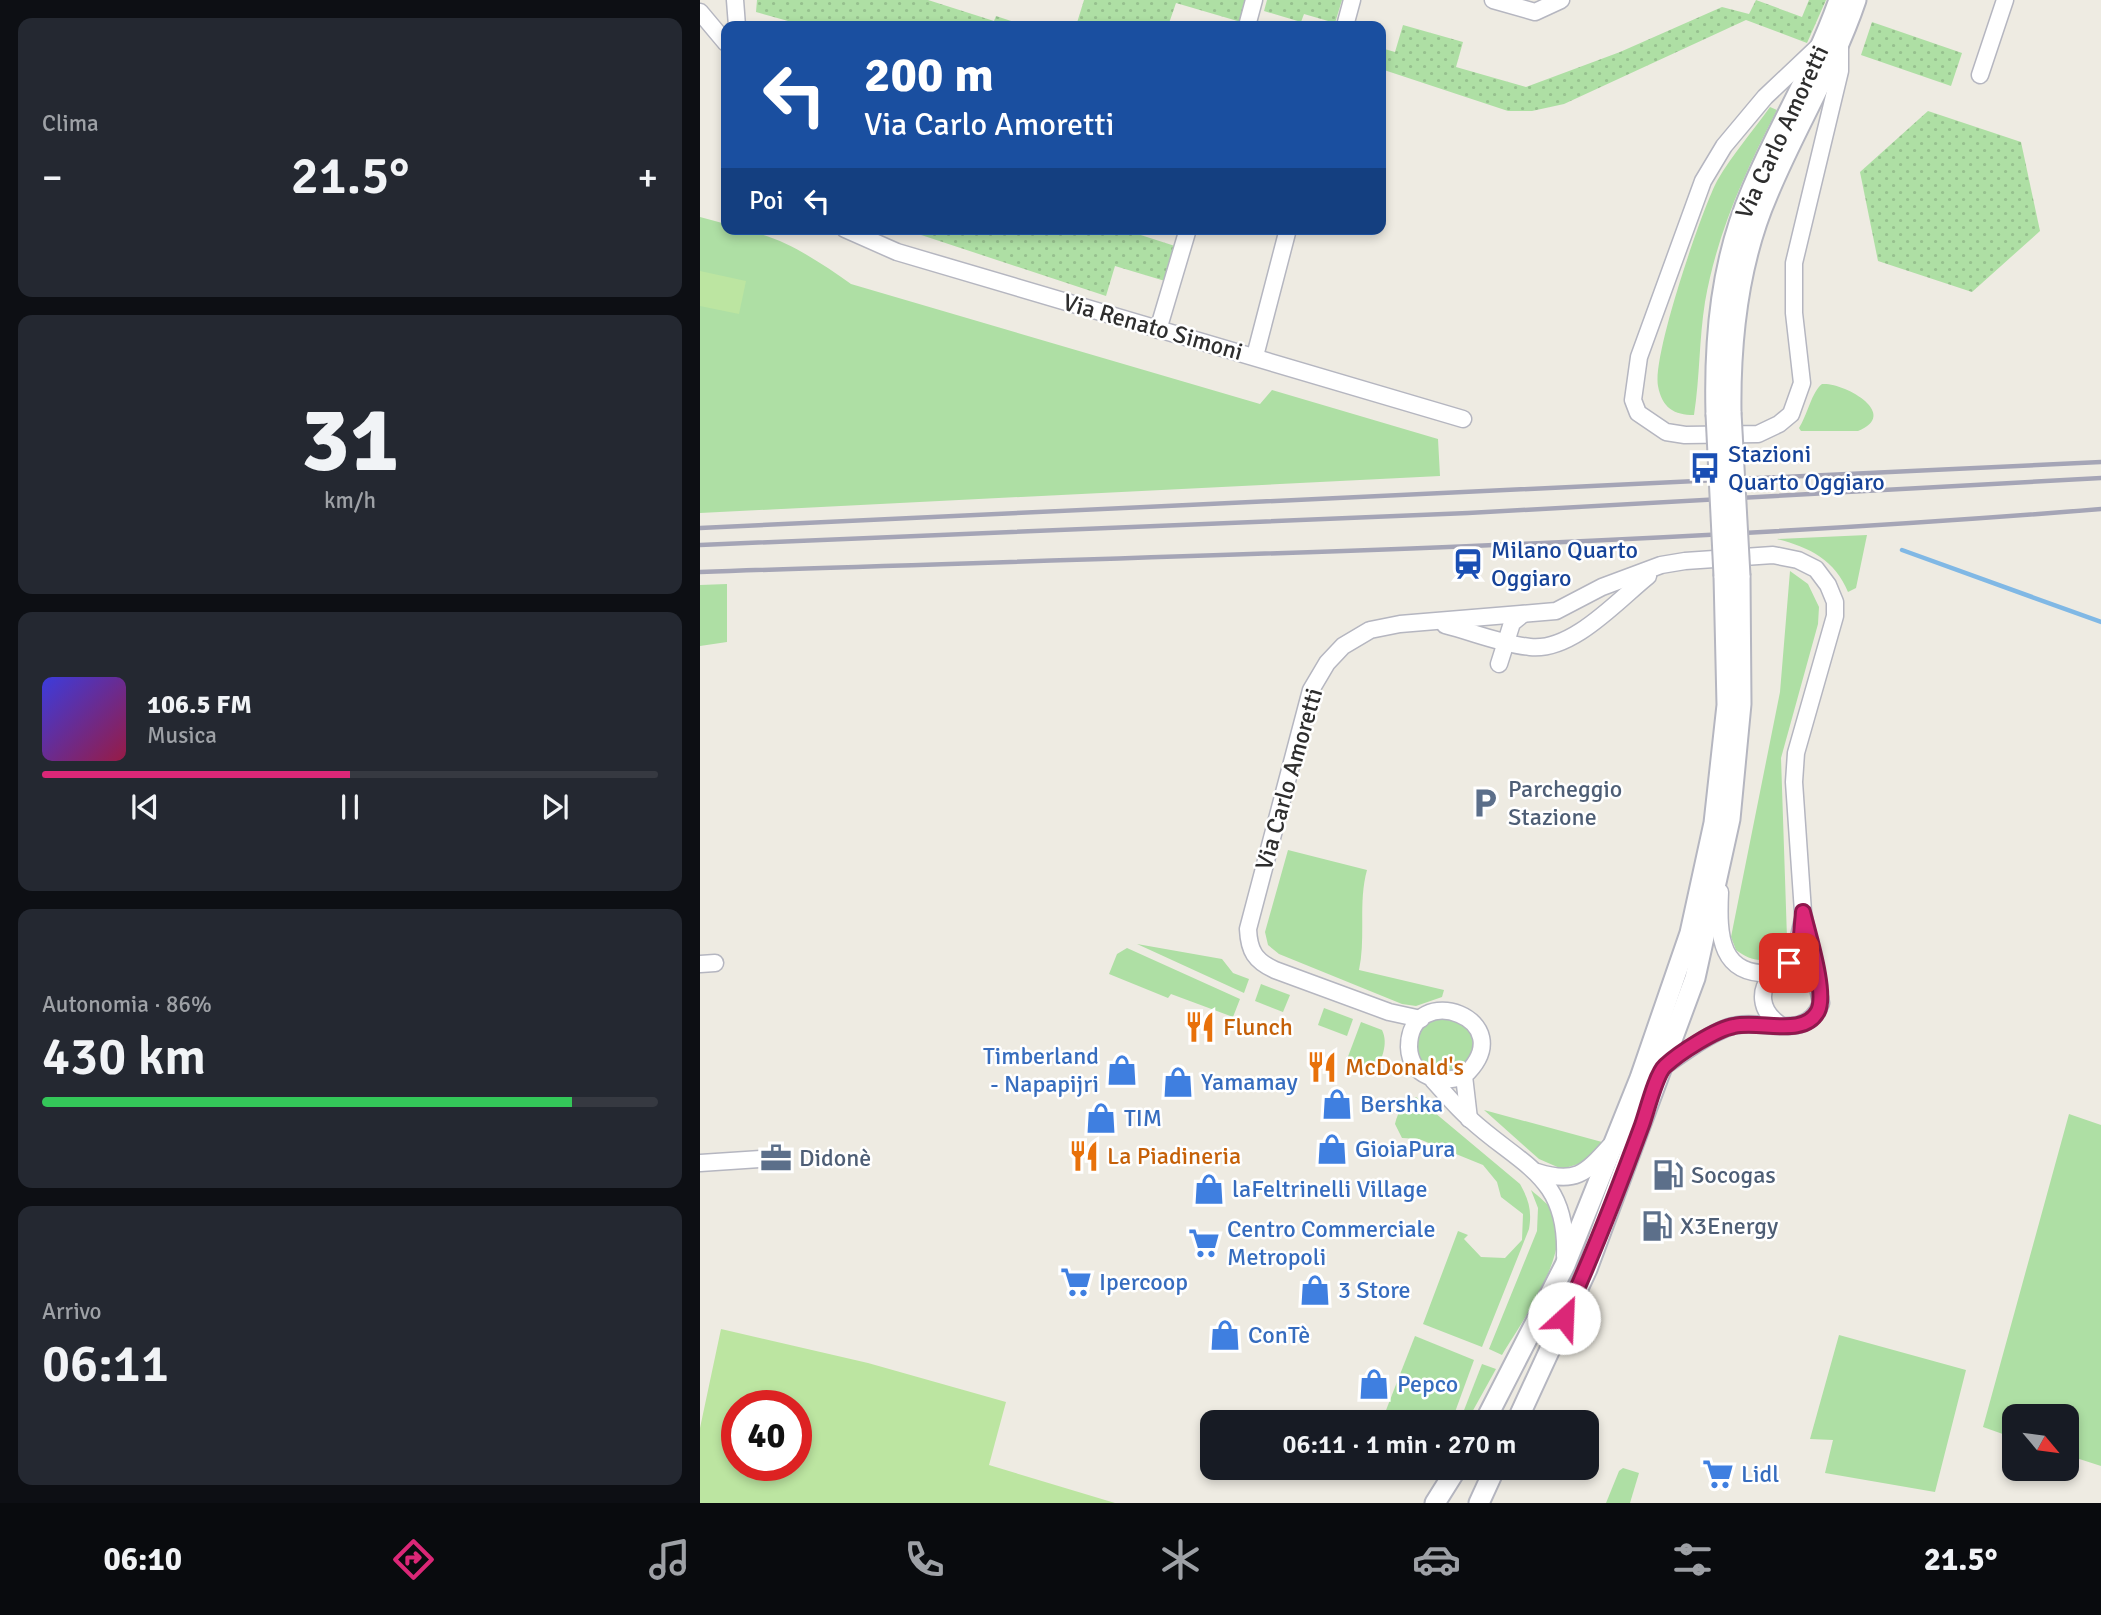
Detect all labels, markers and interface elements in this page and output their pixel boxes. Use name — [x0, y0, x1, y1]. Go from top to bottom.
street label: Via Carlo Amoretti — [1729, 41, 1835, 223]
text: 200 m — [864, 45, 994, 105]
icon: left — [749, 49, 840, 140]
text: Via Carlo Amoretti — [864, 105, 1114, 144]
text: Clima — [42, 109, 99, 138]
text: 21.5° — [291, 144, 409, 208]
text: − — [42, 154, 63, 201]
text: + — [637, 154, 658, 201]
icon: left — [798, 182, 836, 220]
text: Poi — [749, 185, 784, 217]
street label: Via Renato Simoni — [1060, 287, 1246, 367]
text: 31 — [301, 384, 399, 497]
place label: Stazioni Quarto Oggiaro — [1728, 439, 1885, 497]
bus stop icon: Stazioni Quarto Oggiaro — [1688, 451, 1722, 485]
text: km/h — [324, 486, 376, 515]
place label: Milano Quarto Oggiaro — [1491, 535, 1638, 593]
station icon: Milano Quarto Oggiaro — [1451, 547, 1485, 581]
street label: Via Carlo Amoretti — [1249, 685, 1329, 873]
text: 106.5 FM — [147, 689, 252, 721]
text: Musica — [147, 721, 217, 750]
place label: Parcheggio Stazione — [1508, 774, 1622, 832]
parking icon: Parcheggio Stazione — [1468, 786, 1502, 820]
icon: previous — [126, 788, 164, 826]
icon: pause — [331, 788, 369, 826]
icon: next — [536, 788, 574, 826]
pin — [1759, 933, 1819, 993]
icon: arrive — [1770, 944, 1808, 982]
text: Autonomia · 86% — [42, 990, 212, 1019]
restaurant icon: Flunch — [1183, 1010, 1217, 1044]
place label: Flunch — [1223, 1012, 1293, 1042]
text: 430 km — [42, 1025, 206, 1089]
place label: Timberland - Napapijri — [983, 1041, 1099, 1099]
restaurant icon: McDonald's — [1305, 1050, 1339, 1084]
place label: McDonald's — [1345, 1052, 1464, 1082]
shop icon: Timberland - Napapijri — [1105, 1053, 1139, 1087]
shop icon: Yamamay — [1161, 1065, 1195, 1099]
place label: Yamamay — [1201, 1067, 1298, 1097]
shop icon: Bershka — [1320, 1087, 1354, 1121]
place label: Bershka — [1360, 1089, 1443, 1119]
shop icon: TIM — [1084, 1101, 1118, 1135]
place label: TIM — [1124, 1103, 1162, 1133]
shop icon: GioiaPura — [1315, 1132, 1349, 1166]
place label: GioiaPura — [1355, 1134, 1455, 1164]
restaurant icon: La Piadineria — [1067, 1139, 1101, 1173]
office icon: Didonè — [759, 1141, 793, 1175]
place label: La Piadineria — [1107, 1141, 1241, 1171]
place label: Didonè — [799, 1143, 871, 1173]
fuel station icon: Socogas — [1651, 1158, 1685, 1192]
place label: Socogas — [1691, 1160, 1776, 1190]
shop icon: laFeltrinelli Village — [1192, 1172, 1226, 1206]
place label: laFeltrinelli Village — [1232, 1174, 1427, 1204]
fuel station icon: X3Energy — [1640, 1209, 1674, 1243]
place label: X3Energy — [1680, 1211, 1778, 1241]
place label: Centro Commerciale Metropoli — [1227, 1214, 1435, 1272]
supermarket icon: Centro Commerciale Metropoli — [1187, 1226, 1221, 1260]
supermarket icon: Ipercoop — [1059, 1265, 1093, 1299]
place label: Ipercoop — [1099, 1267, 1188, 1297]
shop icon: 3 Store — [1298, 1273, 1332, 1307]
place label: 3 Store — [1338, 1275, 1411, 1305]
position arrow — [1527, 1281, 1601, 1355]
text: Arrivo — [42, 1297, 102, 1326]
shop icon: ConTè — [1208, 1318, 1242, 1352]
place label: ConTè — [1248, 1320, 1310, 1350]
text: 06:11 — [42, 1332, 169, 1396]
shop icon: Pepco — [1357, 1367, 1391, 1401]
place label: Pepco — [1397, 1369, 1458, 1399]
speed limit sign: 40 — [721, 1390, 812, 1481]
north arrow — [2002, 1404, 2079, 1480]
map controls — [2002, 1404, 2079, 1481]
text: 06:11 · 1 min · 270 m — [1283, 1429, 1516, 1461]
supermarket icon: Lidl — [1701, 1457, 1735, 1491]
place label: Lidl — [1741, 1459, 1779, 1489]
icon: directions — [389, 1535, 438, 1584]
icon: music — [645, 1535, 694, 1584]
icon: phone — [900, 1535, 949, 1584]
icon: climate — [1156, 1535, 1205, 1584]
icon: car — [1412, 1535, 1461, 1584]
icon: filters — [1668, 1535, 1717, 1584]
text: 06:10 — [103, 1540, 182, 1579]
text: 21.5° — [1924, 1540, 1998, 1579]

